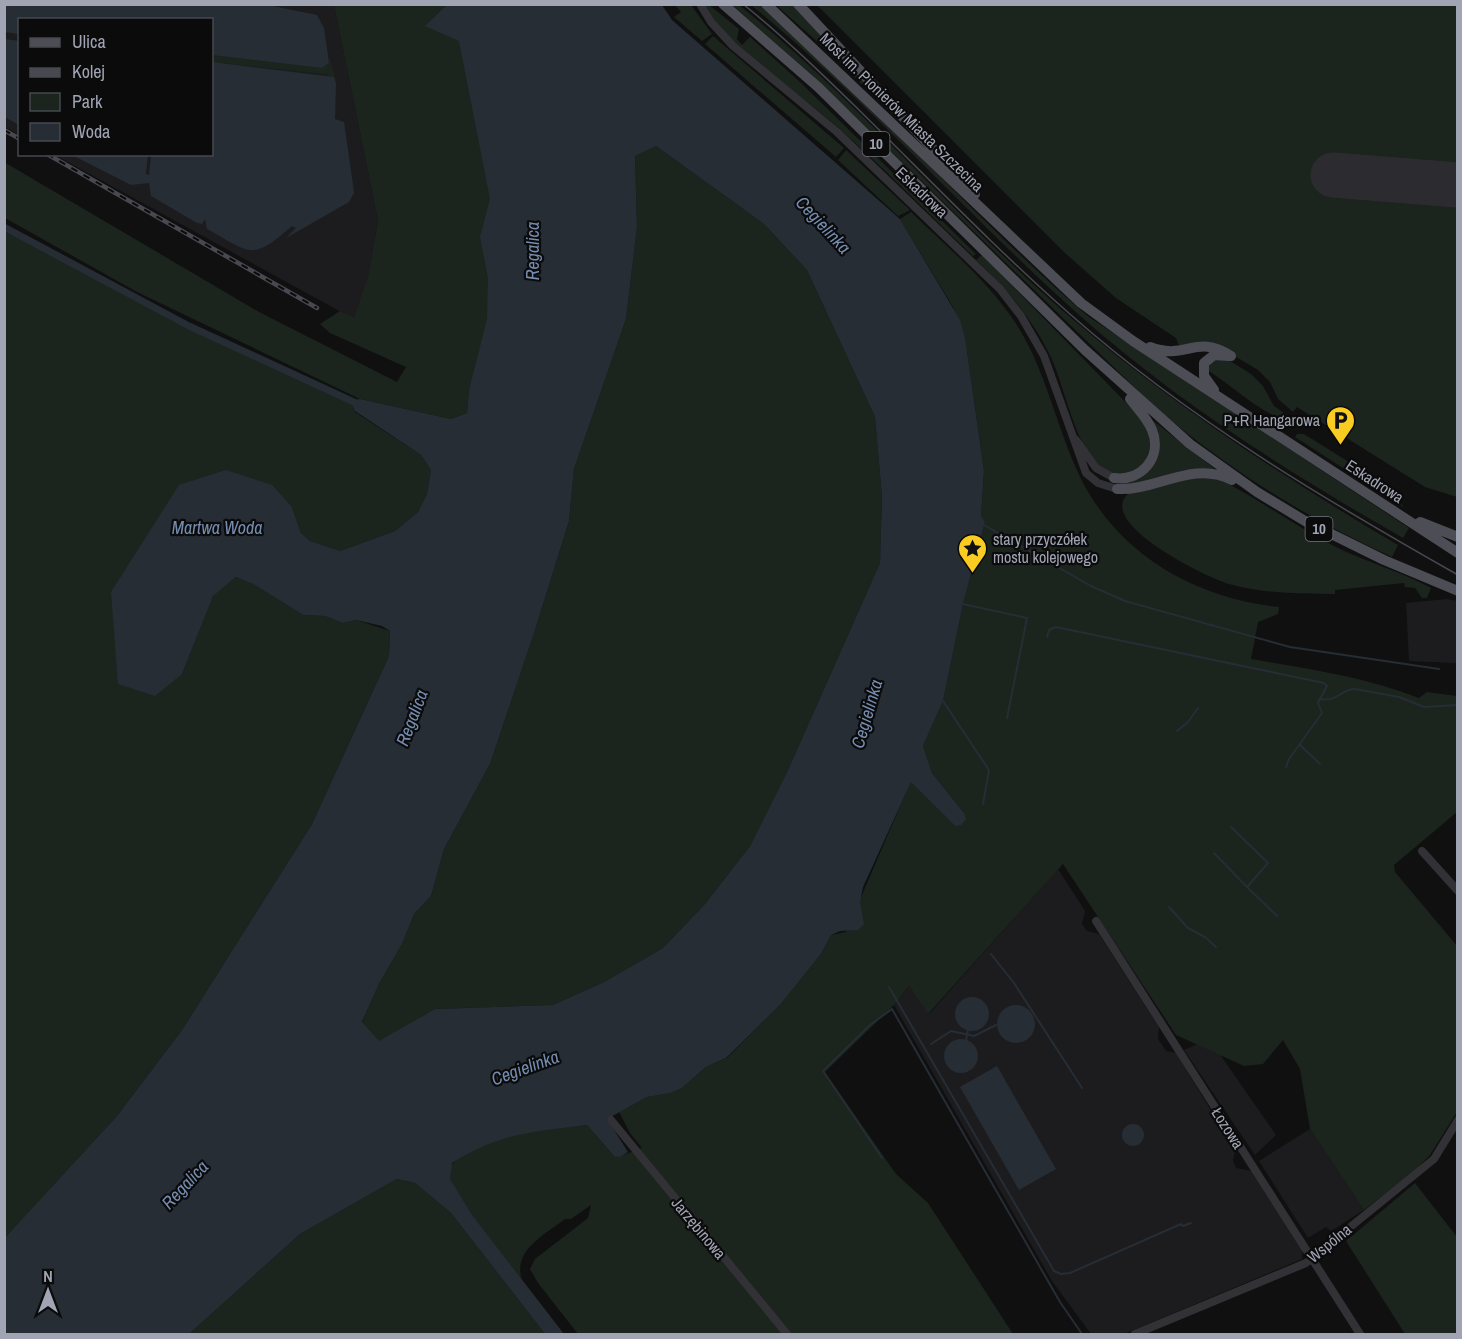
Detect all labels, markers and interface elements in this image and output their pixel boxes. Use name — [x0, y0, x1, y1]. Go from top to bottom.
legend — [18, 18, 213, 156]
street label: Most im. Pionierów Miasta Szczecina — [815, 28, 989, 197]
text: Ulica — [72, 29, 106, 54]
text: Kolej — [72, 59, 105, 84]
text: Park — [72, 89, 103, 114]
text: Woda — [72, 119, 110, 144]
road number: 10 — [862, 132, 890, 156]
street label: Eskadrowa — [891, 162, 953, 223]
water label: Cegielinka — [790, 190, 857, 259]
water label: Regalica — [520, 222, 545, 280]
parking icon: P+R Hangarowa — [1325, 404, 1357, 446]
place label: P+R Hangarowa — [1223, 409, 1321, 431]
street label: Eskadrowa — [1342, 454, 1409, 508]
water label: Martwa Woda — [172, 515, 262, 540]
road number: 10 — [1306, 517, 1332, 541]
place label: stary przyczółek mostu kolejowego — [993, 528, 1098, 568]
place icon: stary przyczółek mostu kolejowego — [956, 532, 988, 574]
water label: Cegielinka — [845, 677, 888, 751]
water label: Regalica — [389, 686, 434, 749]
water label: Cegielinka — [487, 1044, 562, 1091]
street label: Łozowa — [1206, 1103, 1250, 1154]
water label: Regalica — [156, 1155, 214, 1214]
street label: Jarzębinowa — [667, 1192, 732, 1264]
street label: Wspólna — [1302, 1218, 1356, 1268]
north arrow — [18, 1261, 78, 1321]
text: N — [43, 1265, 53, 1287]

